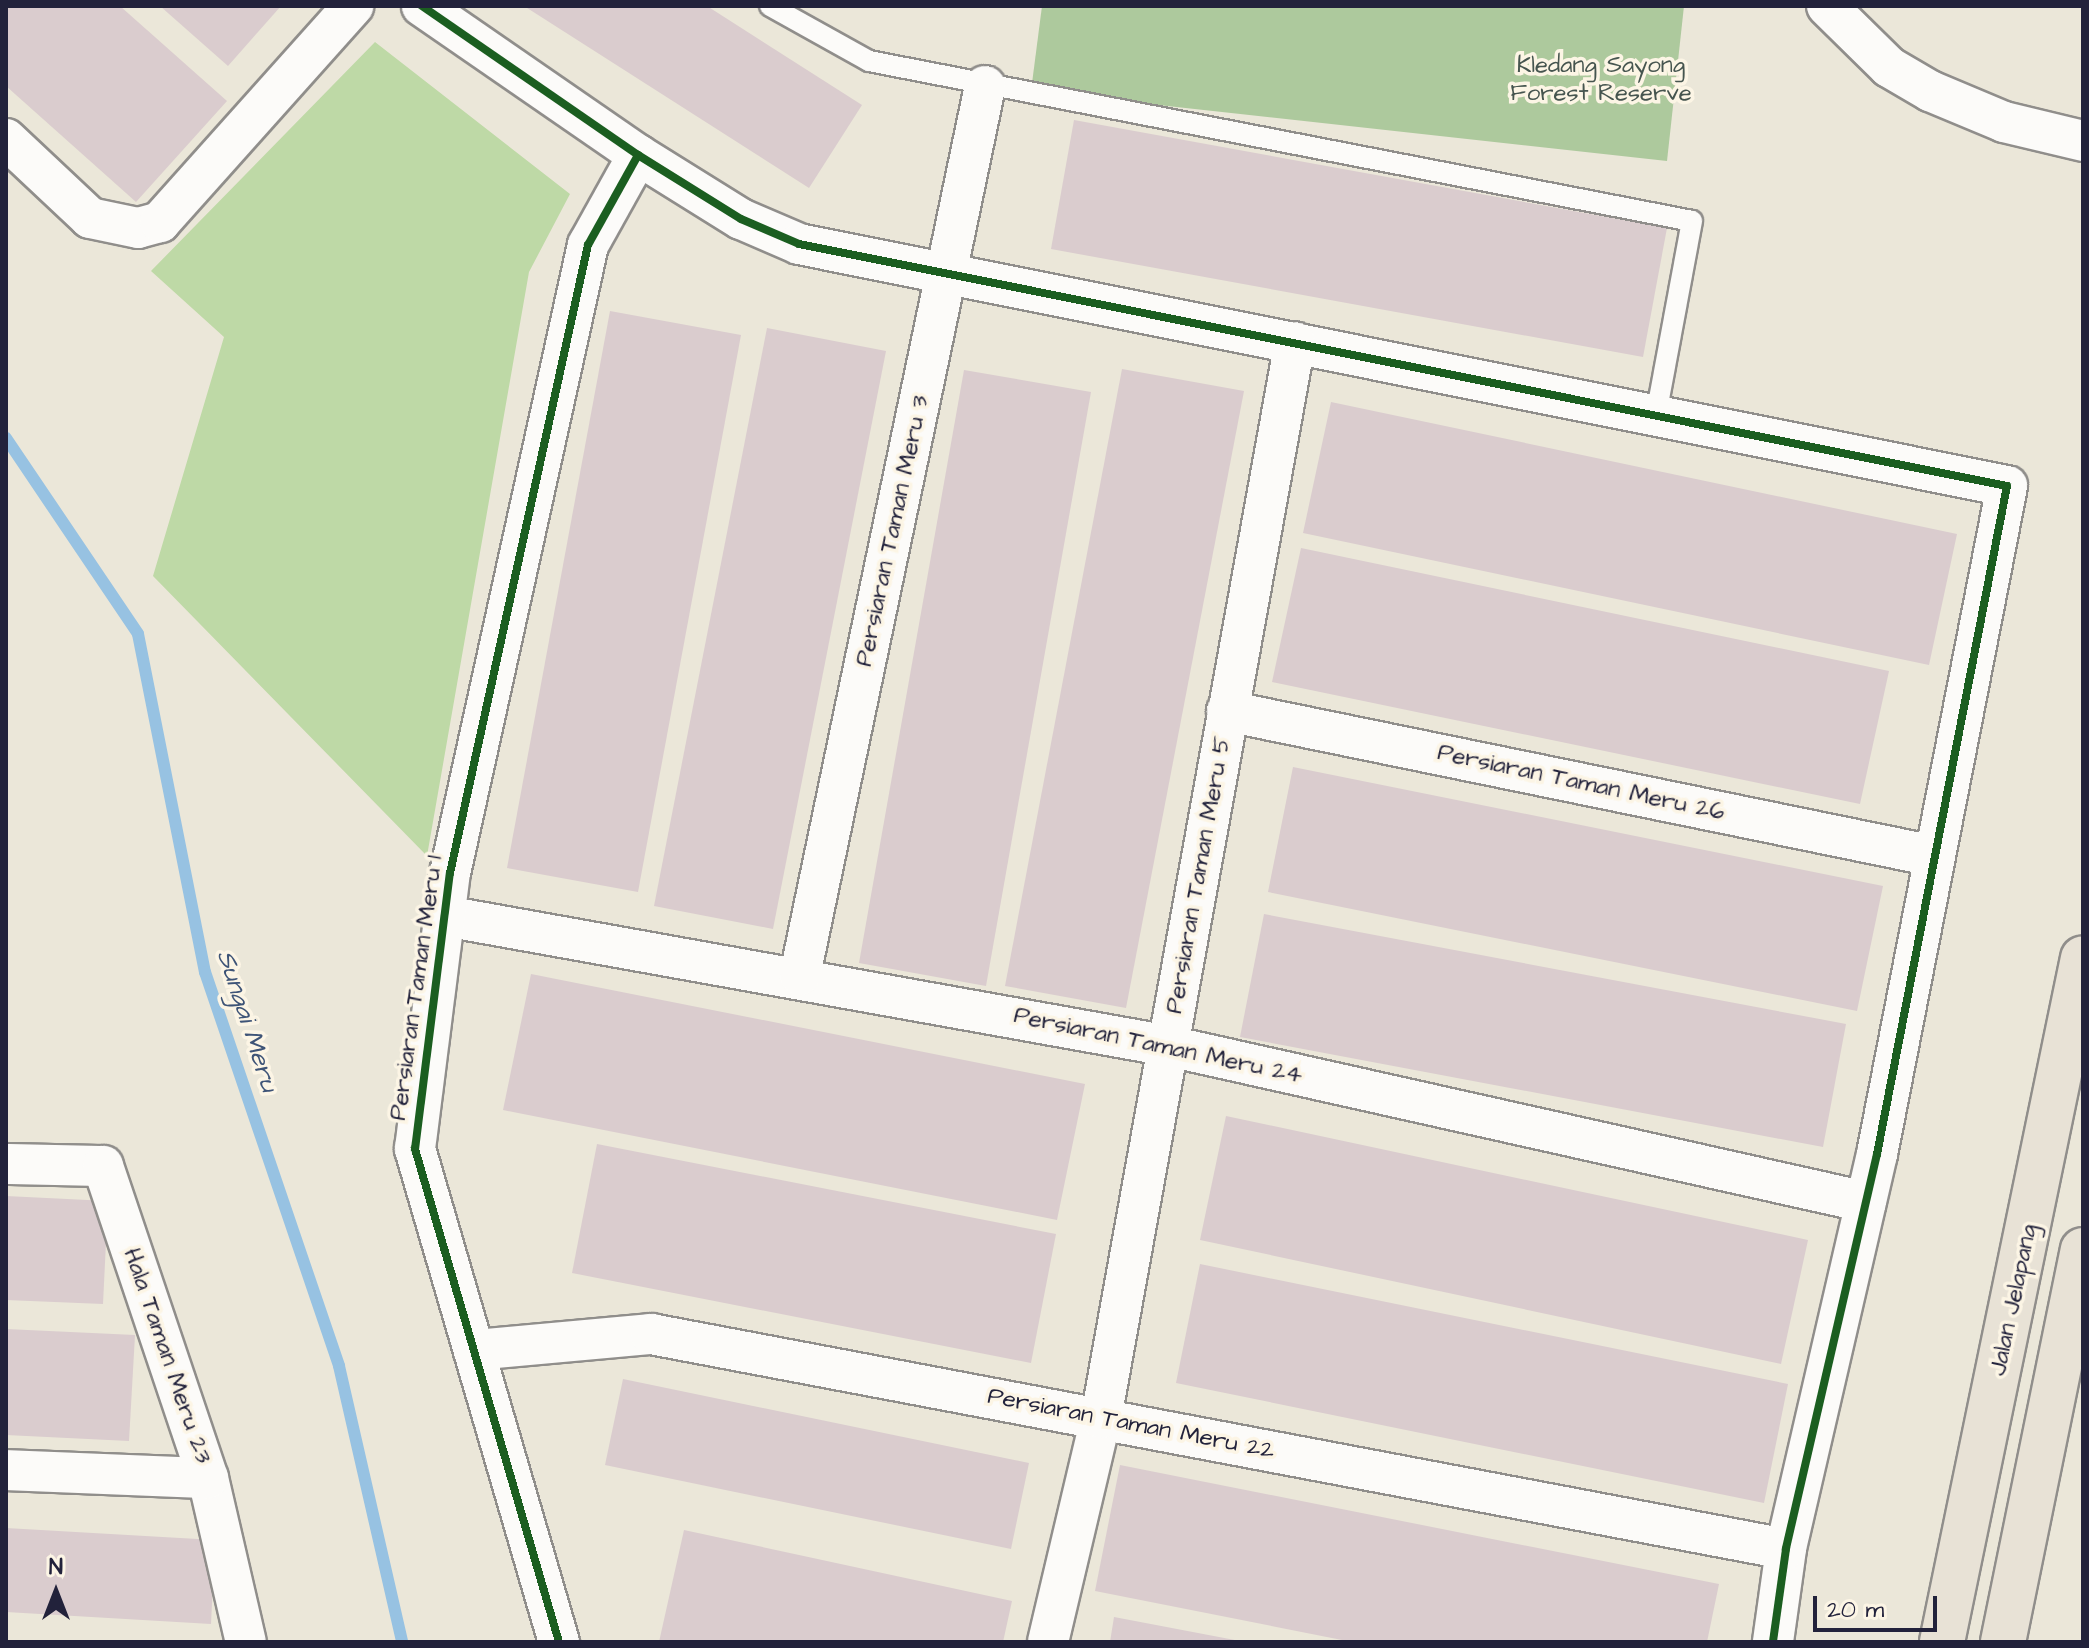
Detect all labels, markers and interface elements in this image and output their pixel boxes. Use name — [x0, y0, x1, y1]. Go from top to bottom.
park label: Kledang Sayong Forest Reserve — [1510, 52, 1692, 108]
street label: Persiaran Taman Meru 3 — [850, 393, 936, 669]
street label: Persiaran Taman Meru 5 — [1160, 734, 1238, 1016]
street label: Persiaran Taman Meru 26 — [1435, 738, 1727, 828]
street label: Persiaran Taman Meru 1 — [384, 854, 450, 1122]
water label: Sungai Meru — [209, 946, 285, 1096]
street label: Persiaran Taman Meru 24 — [1011, 1001, 1305, 1091]
street label: Jalan Jelapang — [1984, 1222, 2044, 1378]
street label: Hala Taman Meru 23 — [117, 1245, 217, 1467]
street label: Persiaran Taman Meru 22 — [985, 1382, 1277, 1466]
north arrow — [16, 1552, 96, 1632]
text: N — [49, 1552, 63, 1583]
scale bar — [1817, 1580, 1941, 1630]
text: 20 m — [1827, 1593, 1884, 1627]

